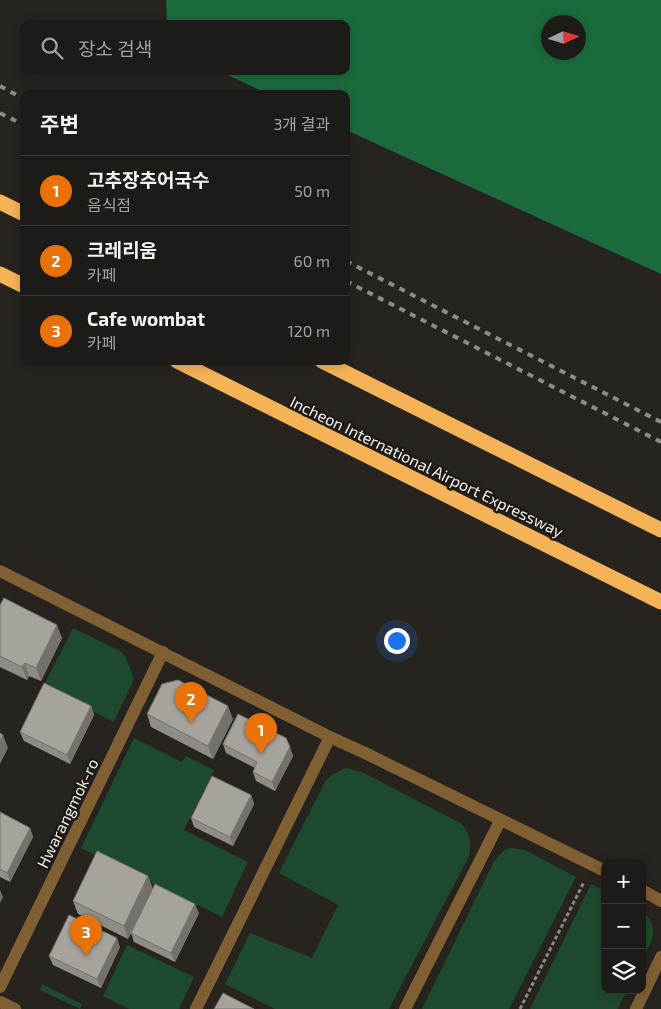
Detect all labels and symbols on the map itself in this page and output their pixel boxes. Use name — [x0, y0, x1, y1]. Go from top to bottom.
north arrow — [541, 15, 586, 60]
street label: Incheon International Airport Expressway — [287, 391, 567, 541]
your location — [384, 628, 410, 654]
pin: 2 — [175, 682, 207, 723]
pin: 1 — [245, 713, 277, 754]
street label: Hwarangmok-ro — [32, 755, 102, 871]
pin: 3 — [70, 915, 102, 956]

